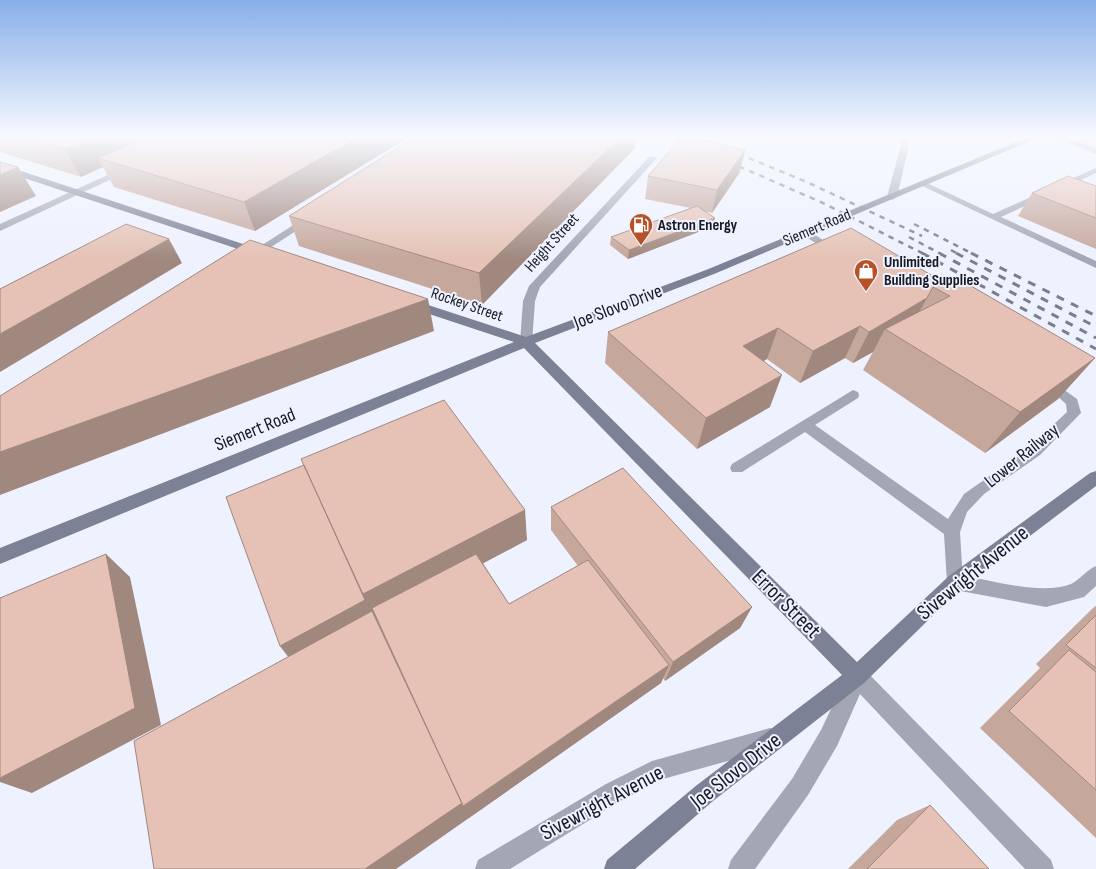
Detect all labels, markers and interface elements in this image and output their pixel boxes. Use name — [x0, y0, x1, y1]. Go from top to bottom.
street label: Siemert Road — [780, 205, 854, 251]
street label: Height Street — [521, 210, 583, 276]
fuel station icon: Astron Energy — [628, 212, 654, 246]
place label: Astron Energy — [657, 216, 737, 235]
place label: Unlimited Building Supplies — [884, 253, 979, 290]
shop icon: Unlimited Building Supplies — [853, 258, 879, 292]
street label: Joe Slovo Drive — [569, 280, 666, 335]
street label: Rockey Street — [428, 284, 506, 326]
street label: Siemert Road — [211, 403, 299, 457]
street label: Lower Railway — [980, 419, 1064, 493]
street label: Sivewright Avenue — [912, 520, 1034, 626]
street label: Error Street — [746, 564, 826, 644]
street label: Joe Slovo Drive — [684, 727, 787, 815]
street label: Sivewright Avenue — [536, 759, 668, 847]

